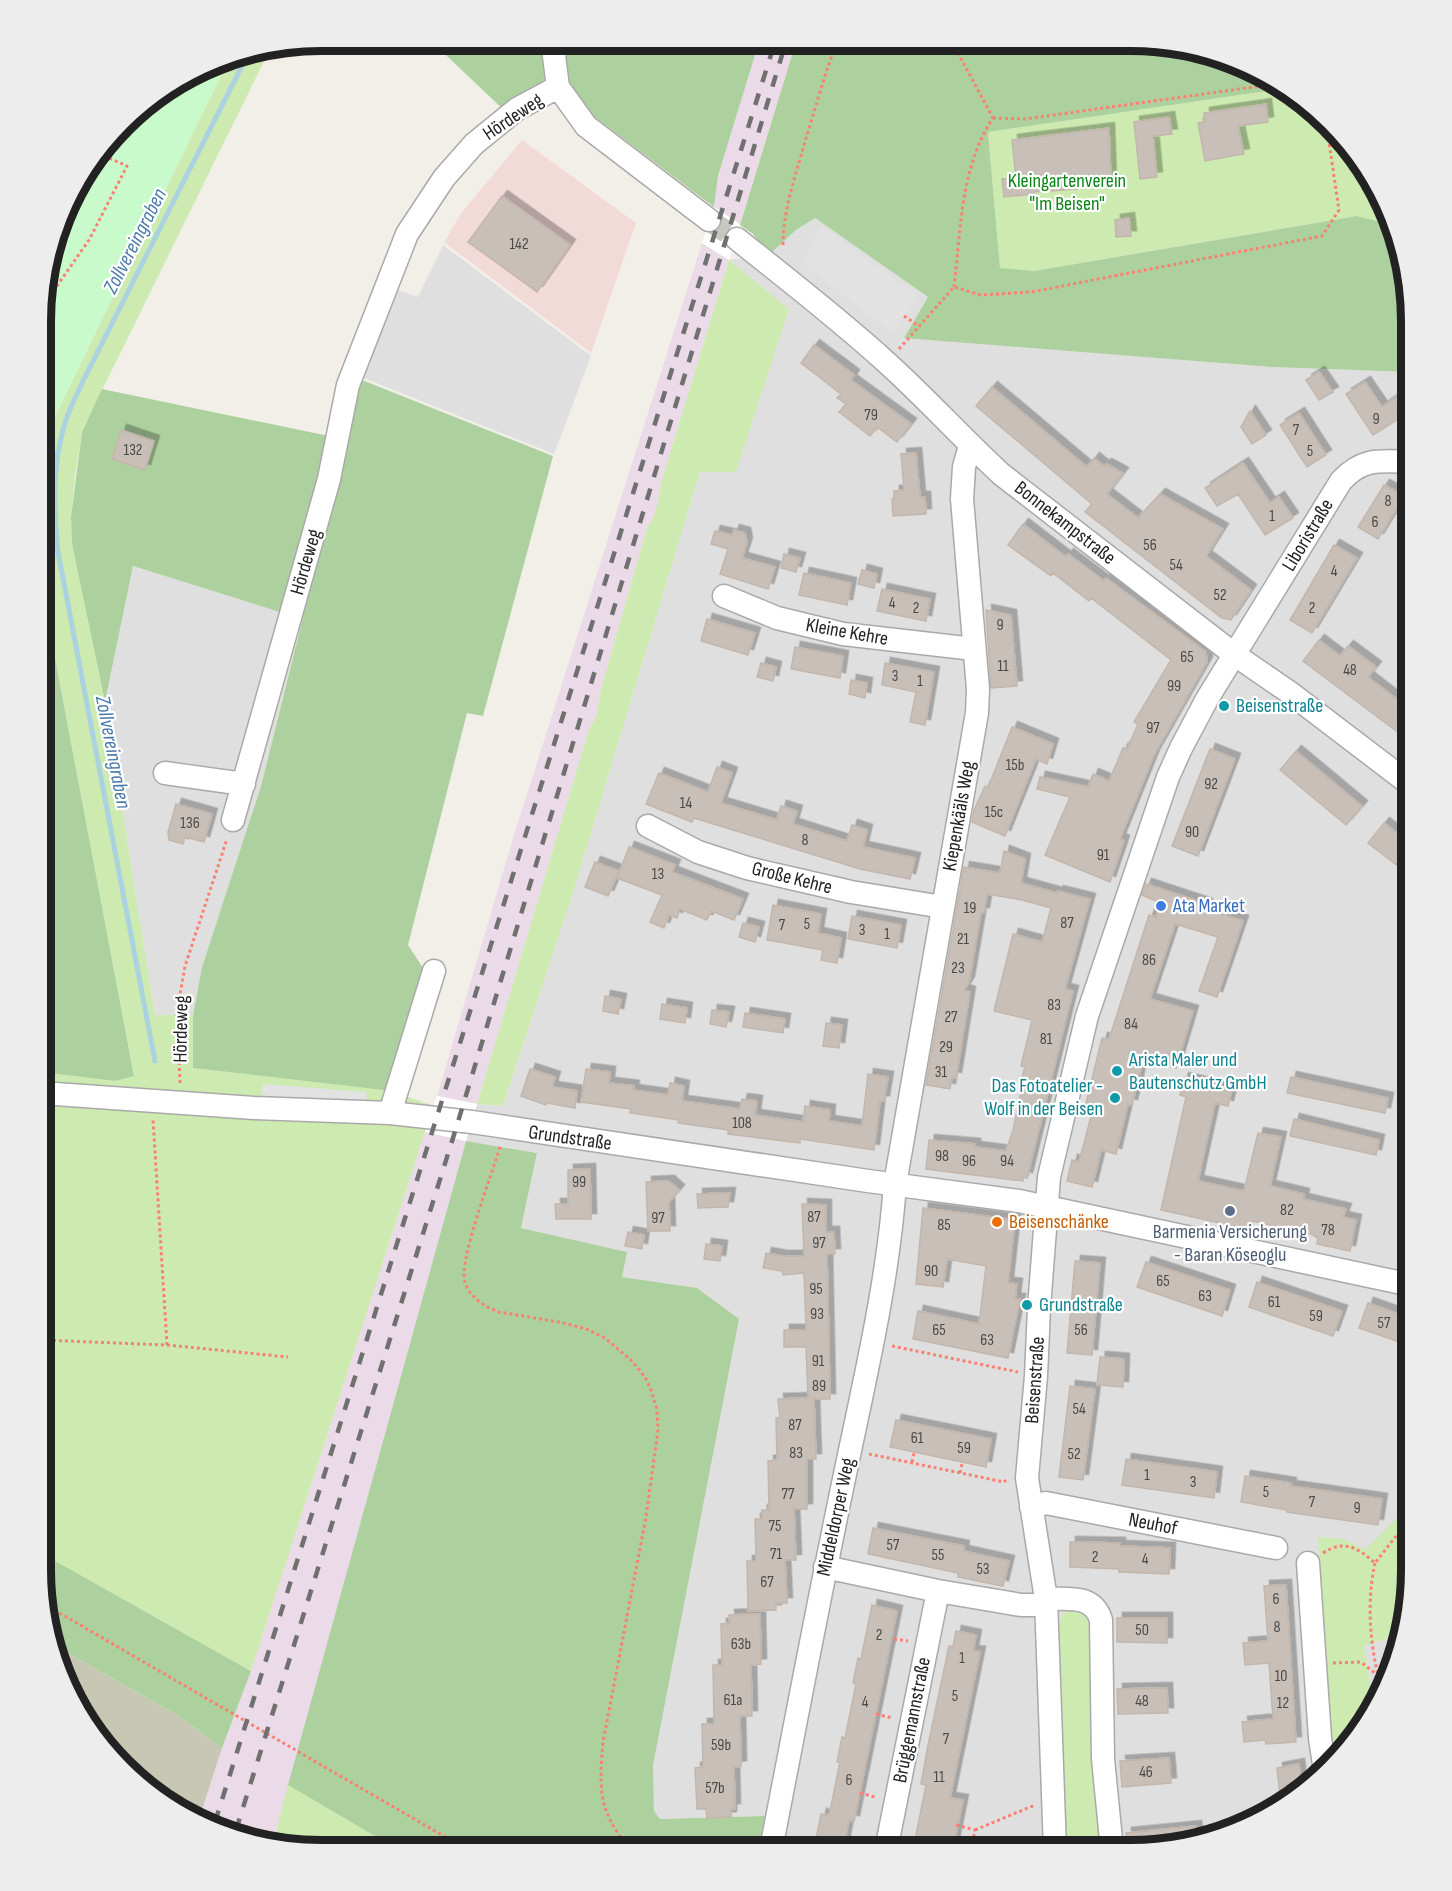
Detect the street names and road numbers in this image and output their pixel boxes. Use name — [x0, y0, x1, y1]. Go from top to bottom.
street label: Hördeweg — [478, 88, 548, 146]
street label: Bonnekampstraße — [1010, 476, 1120, 570]
street label: Liboristraße — [1277, 495, 1339, 575]
street label: Hördeweg — [285, 526, 327, 598]
street label: Kleine Kehre — [804, 613, 890, 651]
street label: Kiepenkääls Weg — [937, 759, 981, 873]
street label: Große Kehre — [749, 856, 835, 900]
street label: Hördeweg — [168, 995, 194, 1063]
street label: Grundstraße — [527, 1120, 613, 1156]
street label: Beisenstraße — [1020, 1336, 1050, 1424]
street label: Middeldorper Weg — [812, 1456, 860, 1578]
street label: Neuhof — [1127, 1508, 1180, 1541]
street label: Brüggemannstraße — [888, 1655, 936, 1785]

